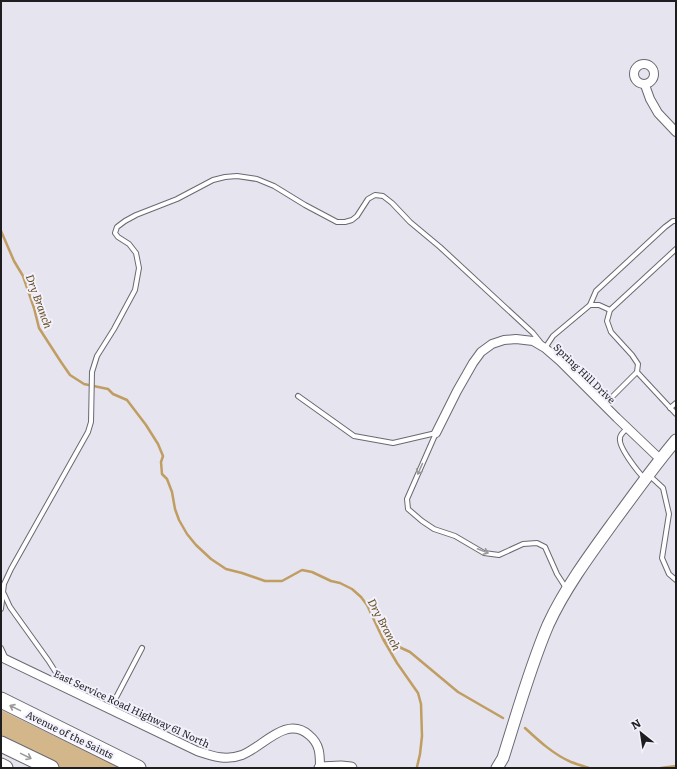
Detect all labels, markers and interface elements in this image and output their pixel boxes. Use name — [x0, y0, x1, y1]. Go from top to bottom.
water label: Dry Branch — [23, 272, 57, 331]
street label: Spring Hill Drive — [551, 339, 619, 407]
one-way arrow — [416, 463, 423, 475]
one-way arrow — [477, 548, 489, 556]
water label: Dry Branch — [365, 595, 406, 653]
street label: East Service Road Highway 61 North — [52, 665, 213, 751]
one-way arrow — [10, 703, 22, 711]
street label: Avenue of the Saints — [24, 706, 117, 762]
north arrow — [621, 713, 661, 753]
text: N — [628, 714, 643, 733]
one-way arrow — [19, 753, 31, 760]

